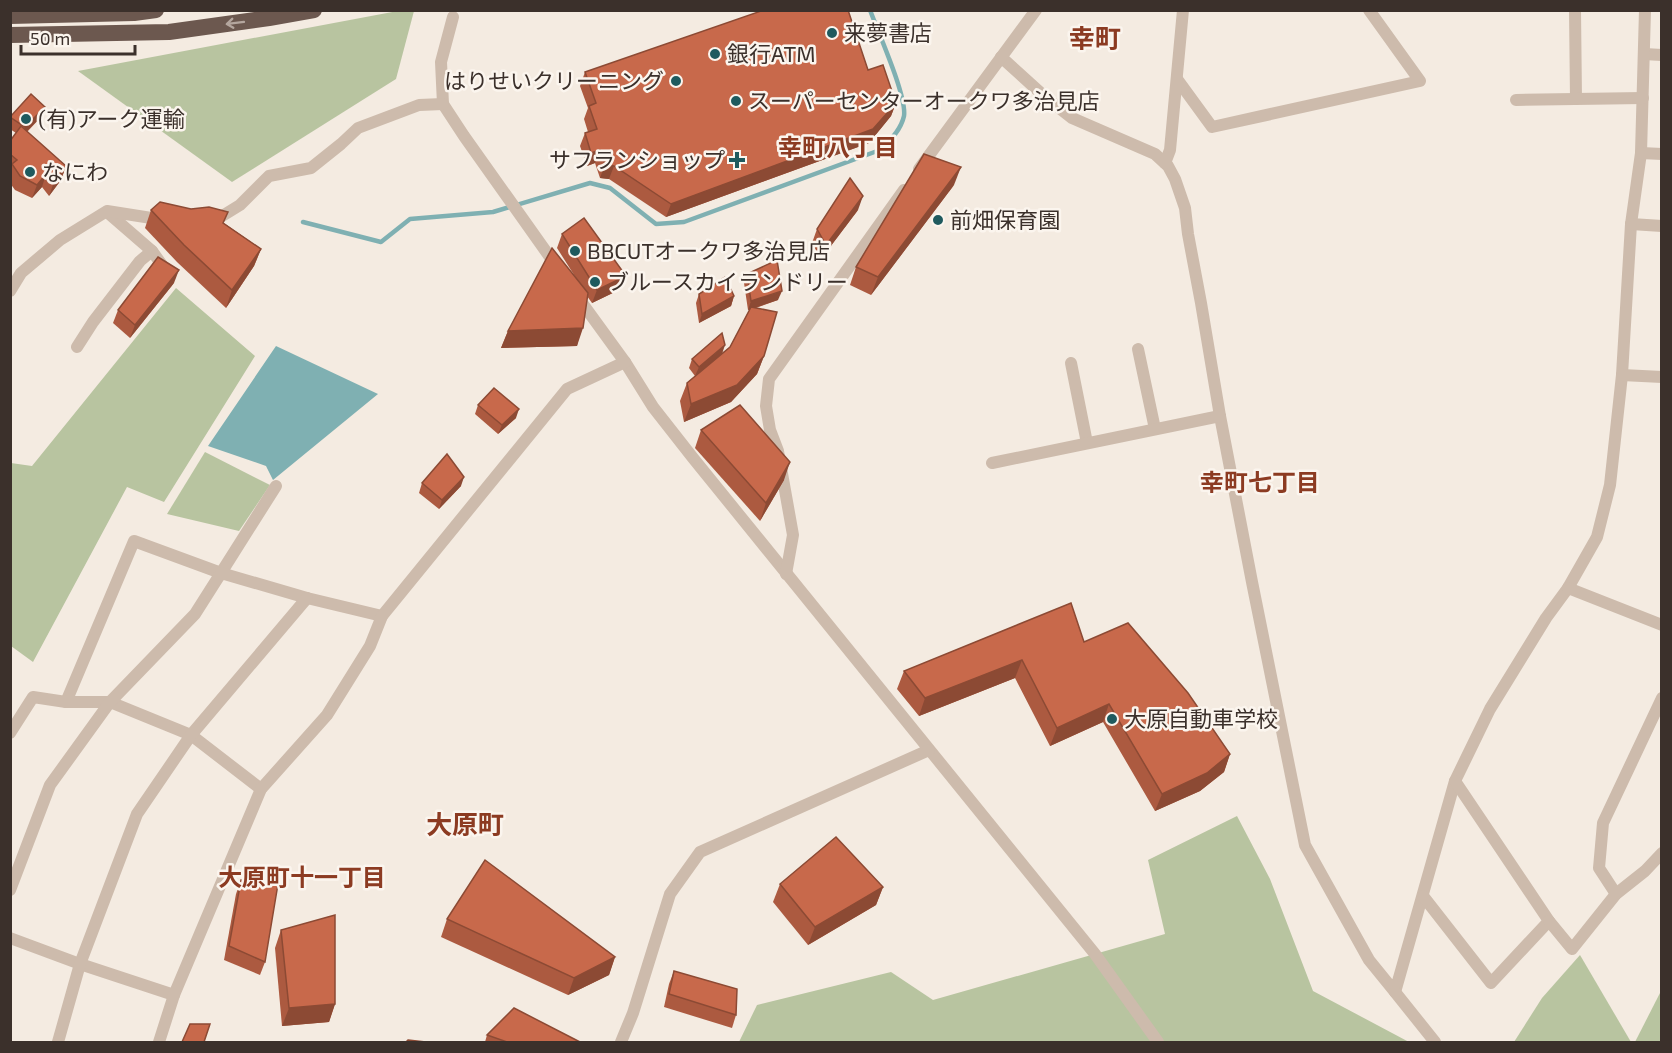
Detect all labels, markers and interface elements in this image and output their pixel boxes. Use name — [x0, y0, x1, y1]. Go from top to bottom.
scale bar — [21, 18, 135, 56]
one-way arrow — [226, 18, 245, 29]
place label: 来夢書店 — [844, 19, 932, 45]
district label: 幸町 — [1069, 22, 1121, 53]
marker: 来夢書店 — [825, 26, 839, 40]
text: 50 m — [30, 27, 70, 49]
place label: 銀行ATM — [727, 40, 815, 66]
marker: 銀行ATM — [708, 47, 722, 61]
place label: はりせいクリーニング — [444, 67, 664, 93]
marker: はりせいクリーニング — [669, 74, 683, 88]
place label: スーパーセンターオークワ多治見店 — [748, 87, 1100, 113]
marker: スーパーセンターオークワ多治見店 — [729, 94, 743, 108]
place label: (有)アーク運輸 — [38, 105, 184, 131]
marker: (有)アーク運輸 — [19, 112, 33, 126]
district label: 幸町八丁目 — [778, 132, 898, 161]
place label: サフランショップ — [549, 146, 725, 172]
marker: サフランショップ — [730, 153, 744, 167]
place label: なにわ — [42, 158, 108, 184]
marker: なにわ — [23, 165, 37, 179]
place label: 前畑保育園 — [950, 206, 1060, 232]
marker: 前畑保育園 — [931, 213, 945, 227]
place label: BBCUTオークワ多治見店 — [587, 237, 830, 263]
marker: BBCUTオークワ多治見店 — [568, 244, 582, 258]
place label: ブルースカイランドリー — [607, 268, 848, 294]
marker: ブルースカイランドリー — [588, 275, 602, 289]
district label: 幸町七丁目 — [1200, 467, 1320, 496]
place label: 大原自動車学校 — [1124, 705, 1278, 731]
marker: 大原自動車学校 — [1105, 712, 1119, 726]
district label: 大原町 — [426, 808, 504, 839]
district label: 大原町十一丁目 — [218, 862, 386, 891]

